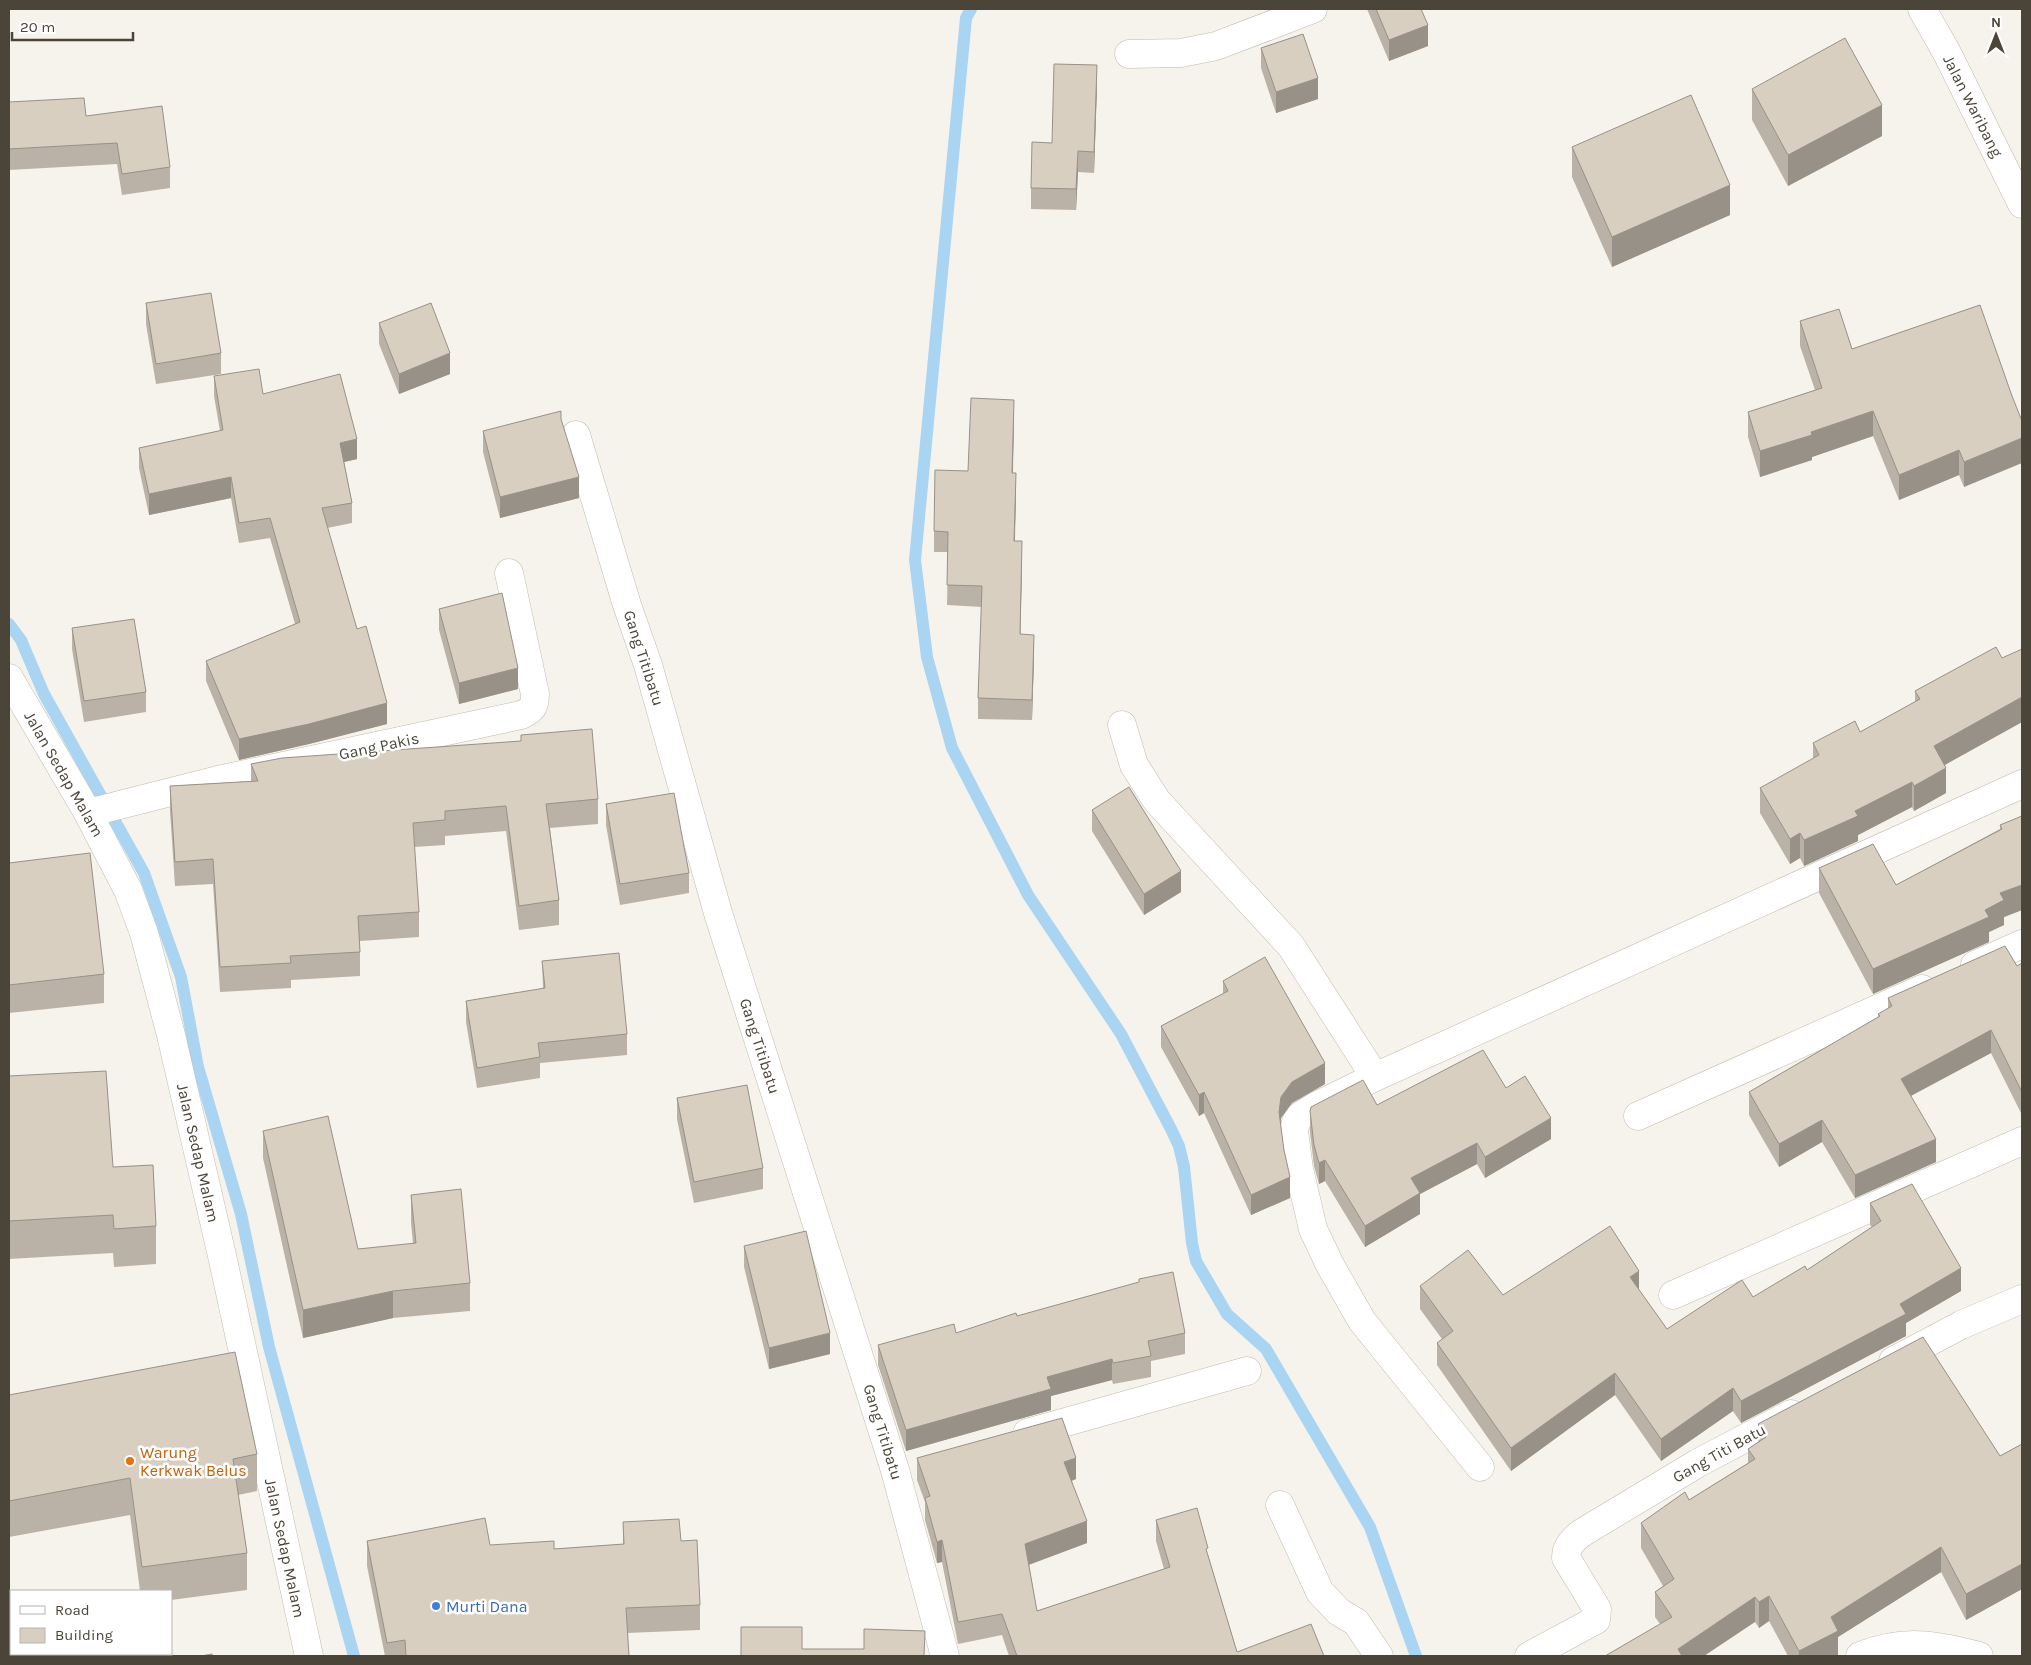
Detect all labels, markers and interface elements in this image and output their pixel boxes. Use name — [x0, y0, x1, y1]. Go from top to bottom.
scale bar — [12, 10, 134, 42]
north arrow — [1971, 10, 2021, 60]
text: N — [1991, 14, 2001, 31]
text: 20 m — [20, 18, 55, 36]
street label: Jalan Waribang — [1939, 52, 2007, 160]
street label: Gang Titibatu — [620, 608, 668, 708]
street label: Jalan Sedap Malam — [20, 708, 108, 840]
street label: Gang Pakis — [337, 728, 421, 764]
street label: Gang Titibatu — [736, 996, 784, 1096]
street label: Jalan Sedap Malam — [173, 1082, 223, 1224]
street label: Gang Titibatu — [859, 1382, 907, 1482]
street label: Gang Titi Batu — [1669, 1420, 1769, 1486]
place label: Warung Kerkwak Belus — [140, 1443, 247, 1480]
marker: Warung Kerkwak Belus — [124, 1455, 136, 1467]
street label: Jalan Sedap Malam — [261, 1477, 309, 1619]
legend — [10, 1590, 172, 1655]
place label: Murti Dana — [446, 1597, 527, 1616]
marker: Murti Dana — [430, 1600, 442, 1612]
text: Road — [55, 1601, 90, 1619]
text: Building — [55, 1626, 113, 1644]

